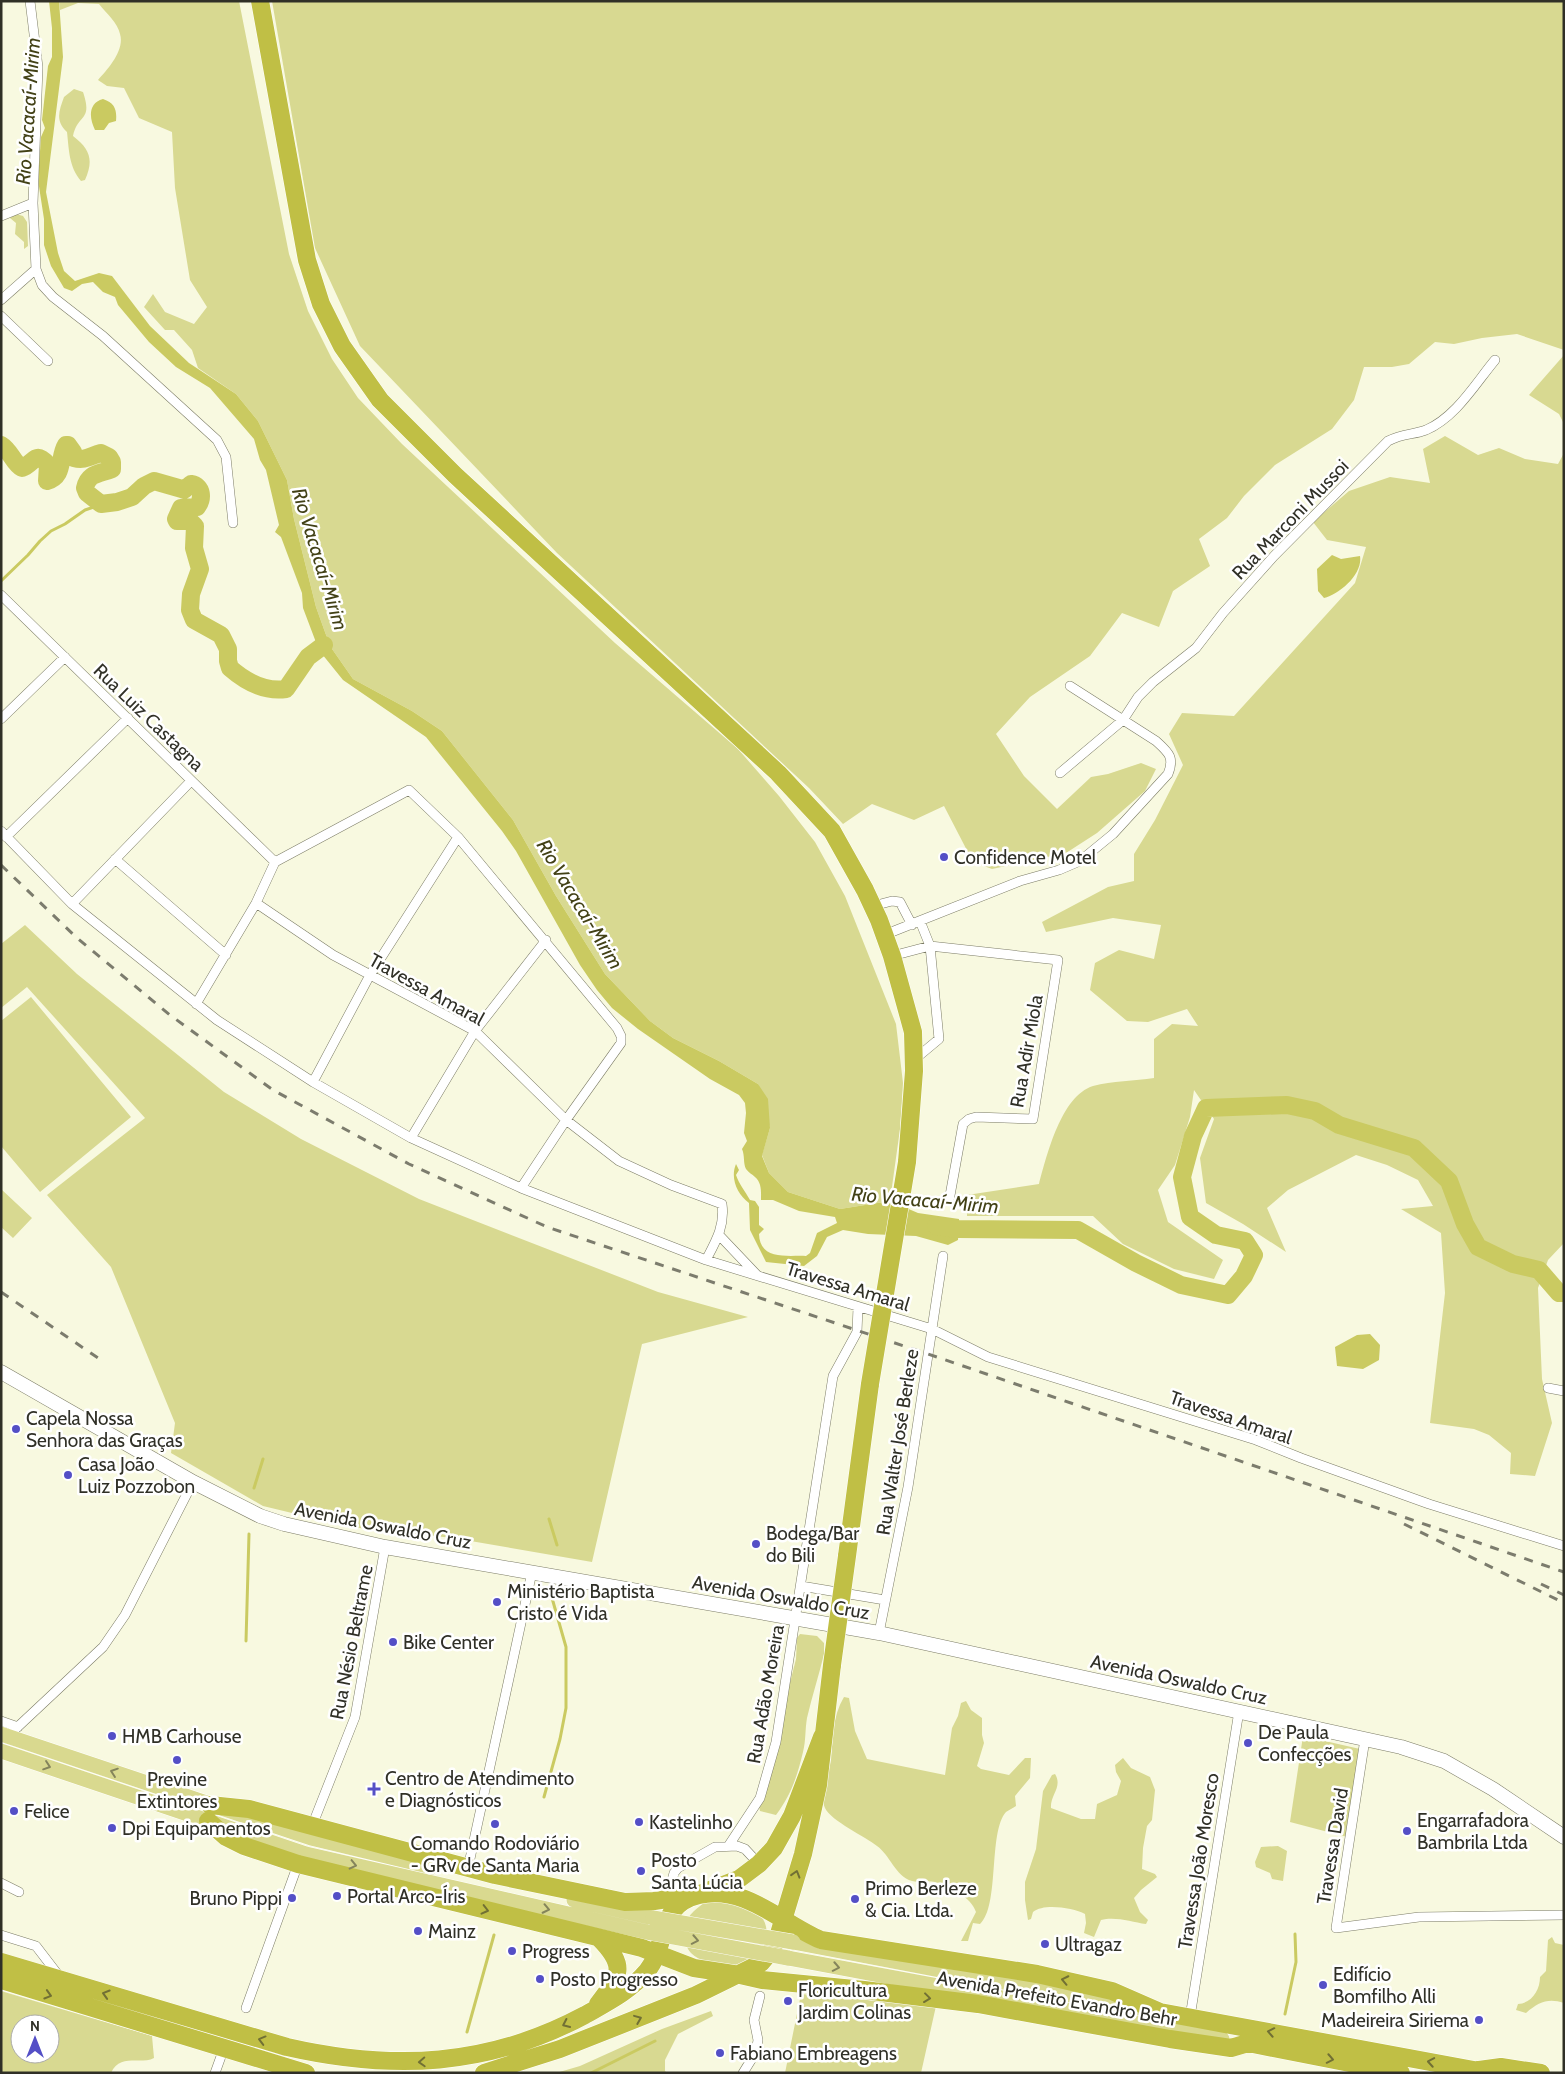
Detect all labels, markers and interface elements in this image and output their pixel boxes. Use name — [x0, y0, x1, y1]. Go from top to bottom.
water label: Rio Vacacaí-Mirim — [11, 37, 45, 185]
street label: Rua Marconi Mussoi — [1227, 455, 1354, 584]
water label: Rio Vacacaí-Mirim — [287, 485, 353, 633]
street label: Rua Luiz Castagna — [89, 659, 209, 776]
water label: Rio Vacacaí-Mirim — [532, 835, 628, 973]
place label: Confidence Motel — [954, 846, 1097, 869]
marker: Confidence Motel — [938, 851, 950, 863]
street label: Travessa Amaral — [365, 948, 489, 1031]
street label: Rua Adir Miola — [1005, 993, 1048, 1109]
water label: Rio Vacacaí-Mirim — [850, 1182, 1000, 1218]
street label: Travessa Amaral — [783, 1257, 913, 1316]
street label: Rua Walter José Berleze — [871, 1347, 924, 1537]
street label: Travessa Amaral — [1167, 1386, 1296, 1449]
place label: Capela Nossa Senhora das Graças — [26, 1407, 183, 1452]
marker: Capela Nossa Senhora das Graças — [10, 1423, 22, 1435]
place label: Casa João Luiz Pozzobon — [78, 1453, 195, 1498]
marker: Casa João Luiz Pozzobon — [62, 1469, 74, 1481]
street label: Avenida Oswaldo Cruz — [292, 1497, 473, 1554]
place label: Bodega/Bar do Bili — [766, 1522, 859, 1567]
marker: Bodega/Bar do Bili — [750, 1538, 762, 1550]
street label: Rua Nésio Beltrame — [325, 1562, 378, 1721]
street label: Avenida Oswaldo Cruz — [690, 1571, 872, 1624]
place label: Ministério Baptista Cristo é Vida — [507, 1580, 654, 1625]
marker: Ministério Baptista Cristo é Vida — [491, 1596, 503, 1608]
street label: Rua Adão Moreira — [742, 1623, 789, 1765]
place label: Bike Center — [403, 1631, 494, 1654]
marker: Bike Center — [387, 1636, 399, 1648]
street label: Avenida Oswaldo Cruz — [1089, 1650, 1269, 1709]
place label: De Paula Confecções — [1258, 1721, 1351, 1766]
place label: HMB Carhouse — [122, 1725, 242, 1748]
marker: HMB Carhouse — [106, 1730, 118, 1742]
marker: De Paula Confecções — [1242, 1737, 1254, 1749]
marker: Previne Extintores — [171, 1754, 183, 1766]
one-way arrow — [43, 1761, 51, 1771]
place label: Centro de Atendimento e Diagnósticos — [385, 1767, 574, 1812]
one-way arrow — [111, 1768, 119, 1778]
place label: Previne Extintores — [137, 1768, 217, 1813]
street label: Travessa João Moresco — [1173, 1771, 1224, 1951]
marker: Centro de Atendimento e Diagnósticos — [367, 1782, 381, 1796]
street label: Travessa David — [1312, 1786, 1353, 1906]
place label: Felice — [24, 1800, 70, 1823]
marker: Felice — [8, 1805, 20, 1817]
place label: Engarrafadora Bambrila Ltda — [1417, 1809, 1529, 1854]
place label: Kastelinho — [649, 1811, 733, 1834]
marker: Kastelinho — [633, 1816, 645, 1828]
place label: Dpi Equipamentos — [122, 1817, 271, 1840]
marker: Comando Rodoviário - GRv de Santa Maria — [489, 1818, 501, 1830]
marker: Dpi Equipamentos — [106, 1822, 118, 1834]
marker: Engarrafadora Bambrila Ltda — [1401, 1825, 1413, 1837]
place label: Comando Rodoviário - GRv de Santa Maria — [411, 1832, 579, 1877]
place label: Posto Santa Lúcia — [651, 1849, 743, 1894]
one-way arrow — [349, 1859, 358, 1870]
marker: Posto Santa Lúcia — [635, 1865, 647, 1877]
one-way arrow — [791, 1870, 801, 1878]
place label: Primo Berleze & Cia. Ltda. — [865, 1877, 977, 1922]
place label: Portal Arco-Íris — [347, 1884, 466, 1908]
place label: Bruno Pippi — [189, 1887, 282, 1910]
marker: Portal Arco-Íris — [331, 1890, 343, 1902]
marker: Bruno Pippi — [286, 1892, 298, 1904]
marker: Primo Berleze & Cia. Ltda. — [849, 1893, 861, 1905]
one-way arrow — [541, 1903, 550, 1914]
one-way arrow — [481, 1904, 490, 1915]
place label: Mainz — [428, 1920, 476, 1943]
marker: Mainz — [412, 1925, 424, 1937]
place label: Ultragaz — [1055, 1933, 1122, 1956]
one-way arrow — [690, 1935, 699, 1945]
marker: Ultragaz — [1039, 1938, 1051, 1950]
place label: Progress — [522, 1940, 590, 1963]
marker: Progress — [506, 1945, 518, 1957]
one-way arrow — [831, 1961, 840, 1971]
place label: Edifício Bomfilho Alli — [1333, 1963, 1436, 2008]
street label: Avenida Prefeito Evandro Behr — [935, 1966, 1179, 2031]
place label: Posto Progresso — [550, 1968, 678, 1991]
marker: Posto Progresso — [534, 1973, 546, 1985]
one-way arrow — [1060, 1975, 1069, 1986]
place label: Floricultura Jardim Colinas — [797, 1979, 911, 2024]
marker: Edifício Bomfilho Alli — [1317, 1979, 1329, 1991]
one-way arrow — [43, 1989, 51, 1999]
one-way arrow — [102, 1989, 111, 1999]
one-way arrow — [923, 1992, 931, 2003]
marker: Floricultura Jardim Colinas — [782, 1995, 794, 2007]
place label: Madeireira Siriema — [1321, 2009, 1469, 2032]
north arrow — [10, 2014, 60, 2064]
one-way arrow — [633, 2014, 642, 2025]
marker: Madeireira Siriema — [1473, 2014, 1485, 2026]
text: N — [30, 2017, 40, 2035]
one-way arrow — [562, 2018, 571, 2028]
one-way arrow — [1267, 2028, 1275, 2038]
one-way arrow — [258, 2036, 266, 2046]
place label: Fabiano Embreagens — [730, 2042, 897, 2065]
marker: Fabiano Embreagens — [714, 2047, 726, 2059]
one-way arrow — [1326, 2054, 1334, 2064]
one-way arrow — [418, 2056, 426, 2067]
one-way arrow — [1426, 2057, 1435, 2067]

